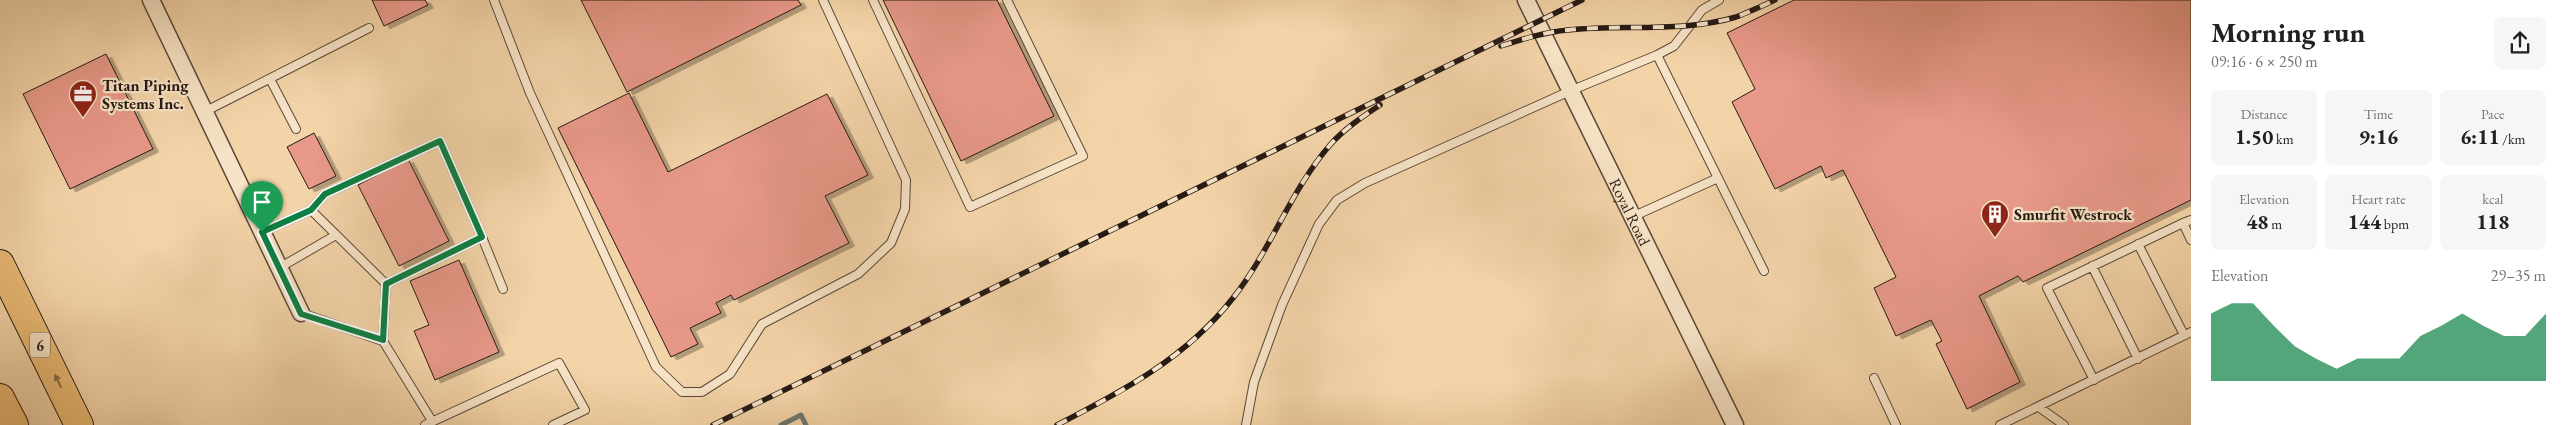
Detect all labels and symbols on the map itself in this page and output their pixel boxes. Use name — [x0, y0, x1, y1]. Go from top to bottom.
place label: Titan Piping Systems Inc. — [102, 75, 189, 114]
office icon: Titan Piping Systems Inc. — [68, 79, 98, 118]
street label: Royal Road — [1605, 175, 1656, 250]
pin — [241, 181, 283, 232]
building icon: Smurfit Westrock — [1980, 199, 2010, 238]
place label: Smurfit Westrock — [2014, 204, 2132, 225]
road number: 6 — [30, 332, 50, 358]
one-way arrow — [54, 374, 62, 388]

